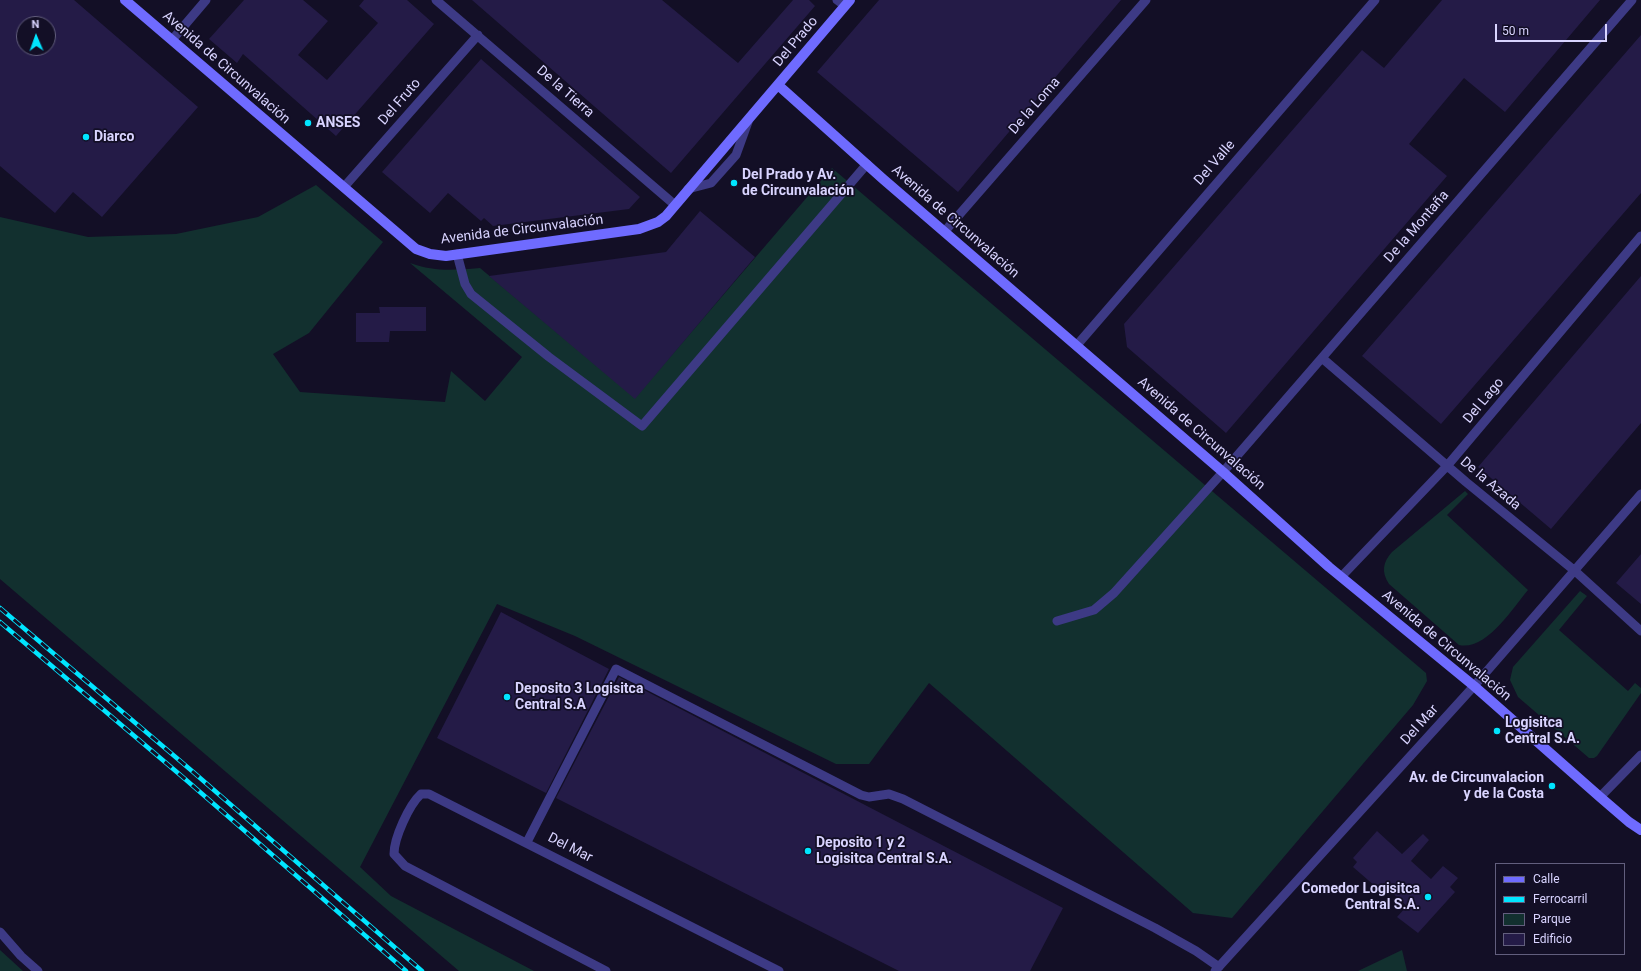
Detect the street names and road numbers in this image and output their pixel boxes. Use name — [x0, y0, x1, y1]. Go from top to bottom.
street label: Avenida de Circunvalación — [159, 8, 293, 128]
street label: Del Prado — [770, 14, 822, 70]
street label: De la Tierra — [533, 63, 597, 121]
street label: De la Loma — [1006, 74, 1064, 138]
street label: Del Fruto — [375, 75, 425, 129]
street label: Del Valle — [1191, 137, 1239, 189]
street label: Avenida de Circunvalación — [888, 162, 1022, 282]
street label: De la Montaña — [1381, 188, 1453, 266]
street label: Avenida de Circunvalación — [440, 212, 604, 248]
street label: Avenida de Circunvalación — [1134, 374, 1268, 494]
street label: Del Lago — [1460, 375, 1508, 427]
street label: De la Azada — [1456, 454, 1524, 514]
street label: Avenida de Circunvalación — [1378, 587, 1514, 705]
street label: Del Mar — [1398, 702, 1442, 748]
street label: Del Mar — [545, 830, 595, 866]

